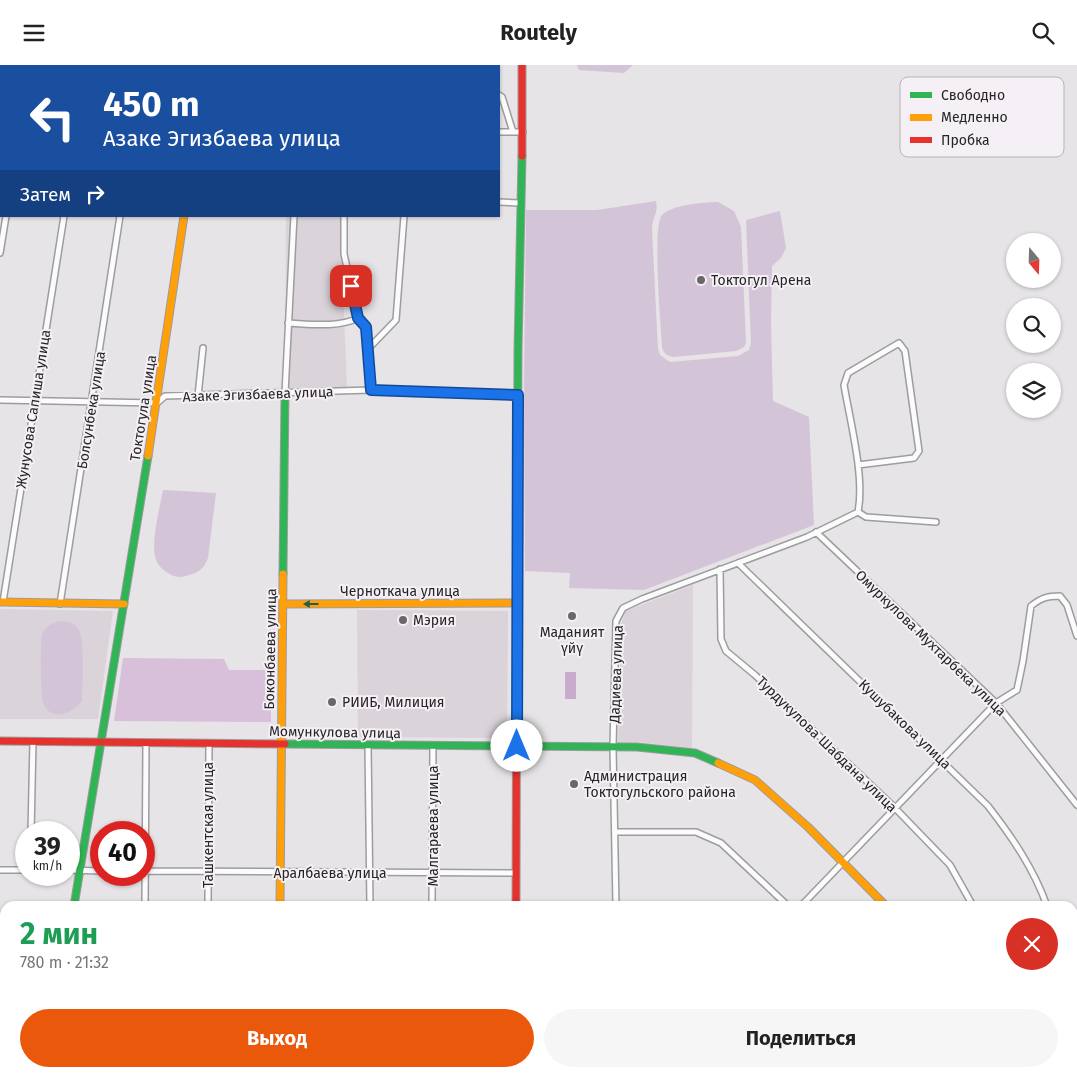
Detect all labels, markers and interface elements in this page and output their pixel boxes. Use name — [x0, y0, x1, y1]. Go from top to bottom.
icon: menu — [20, 19, 48, 47]
text: Routely — [500, 19, 577, 46]
icon: search — [1029, 19, 1057, 47]
legend — [900, 77, 1064, 157]
text: 450 m — [103, 83, 200, 125]
icon: left — [20, 85, 85, 150]
text: Свободно — [941, 87, 1005, 104]
text: Медленно — [941, 109, 1008, 126]
text: Азаке Эгизбаева улица — [103, 125, 341, 152]
text: Пробка — [941, 132, 990, 149]
icon: right — [81, 180, 109, 208]
text: Затем — [20, 183, 71, 206]
north arrow — [1006, 233, 1061, 287]
map controls — [1006, 233, 1061, 418]
pin — [330, 265, 372, 307]
icon: arrive — [337, 272, 365, 300]
place label: Токтогул Арена — [711, 272, 811, 289]
marker: Токтогул Арена — [695, 274, 707, 286]
button: search — [1006, 298, 1061, 353]
street label: Жунусова Сапиша улица — [13, 328, 54, 490]
street label: Болсунбека улица — [74, 350, 109, 470]
street label: Токтогула улица — [127, 354, 160, 462]
button: layers — [1006, 363, 1061, 418]
street label: Азаке Эгизбаева улица — [182, 383, 334, 406]
street label: Омуркулова Мухтарбека улица — [852, 567, 1010, 720]
street label: Черноткача улица — [340, 583, 460, 600]
street label: Боконбаева улица — [261, 588, 280, 710]
one-way arrow — [303, 600, 319, 608]
marker: Маданият үйү — [566, 610, 578, 622]
place label: Мэрия — [413, 612, 455, 629]
marker: Мэрия — [397, 614, 409, 626]
place label: Маданият үйү — [540, 624, 605, 657]
street label: Дадиева улица — [606, 625, 627, 724]
street label: Турдукулова Шабдана улица — [753, 673, 900, 816]
street label: Кушубакова улица — [855, 676, 954, 773]
place label: РИИБ, Милиция — [342, 694, 445, 711]
marker: РИИБ, Милиция — [326, 696, 338, 708]
position arrow — [490, 719, 542, 771]
street label: Момункулова улица — [269, 723, 401, 742]
street label: Ташкентская улица — [200, 762, 217, 888]
street label: Малгараева улица — [425, 765, 442, 887]
place label: Администрация Токтогульского района — [584, 768, 736, 801]
marker: Администрация Токтогульского района — [568, 778, 580, 790]
speed limit sign: 40 — [90, 821, 155, 886]
text: 39 — [34, 832, 61, 862]
text: km/h — [33, 859, 62, 873]
street label: Аралбаева улица — [273, 865, 387, 882]
text: 2 мин — [20, 916, 98, 952]
button: close — [1006, 918, 1058, 970]
text: 780 m · 21:32 — [20, 953, 109, 972]
button: Выход — [20, 1009, 534, 1067]
button: Поделиться — [544, 1009, 1058, 1067]

